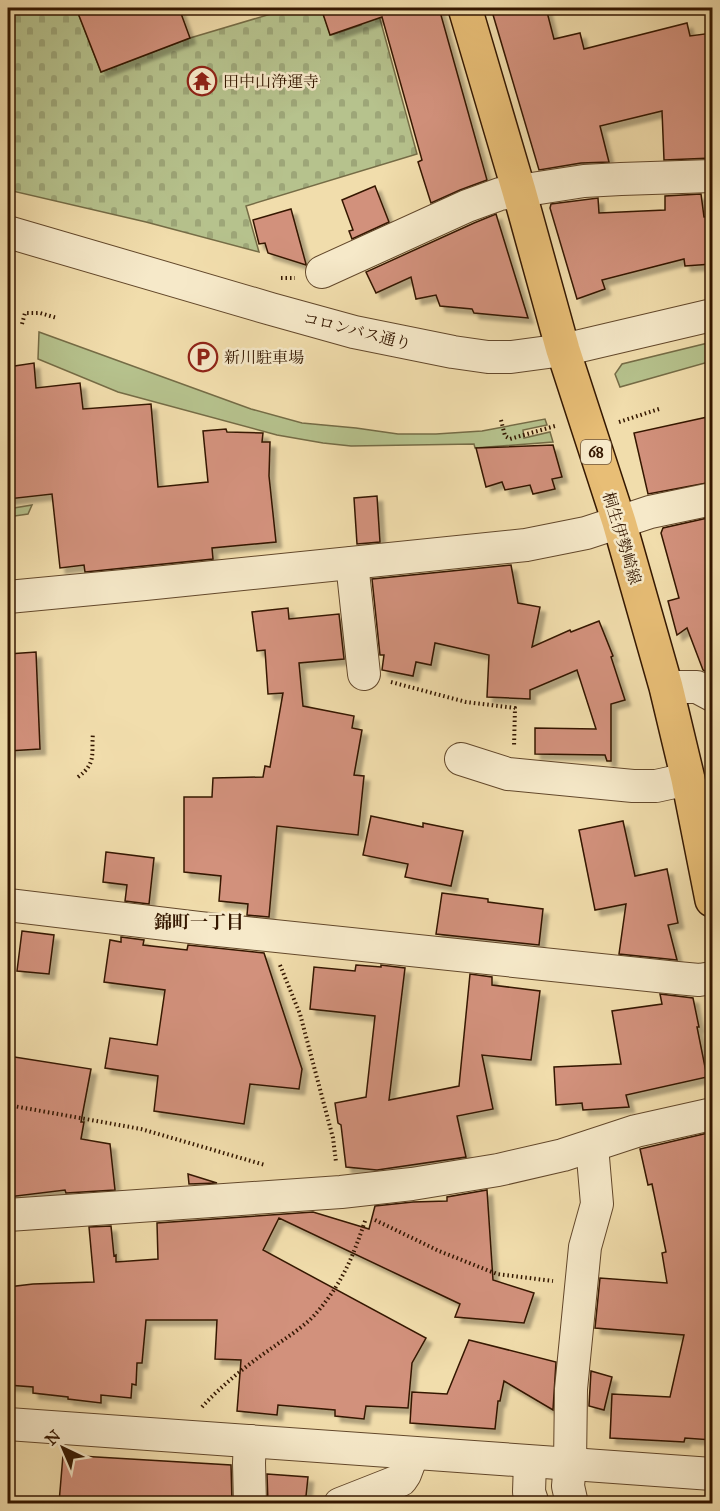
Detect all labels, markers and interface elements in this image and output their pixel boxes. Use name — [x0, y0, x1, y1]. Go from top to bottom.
temple icon: 田中山浄運寺 — [186, 65, 218, 97]
place label: 田中山浄運寺 — [223, 72, 319, 91]
street label: コロンバス通り — [301, 308, 413, 354]
parking icon: 新川駐車場 — [187, 341, 219, 373]
place label: 新川駐車場 — [224, 348, 304, 367]
road number: 68 — [581, 440, 611, 464]
street label: 桐生伊勢崎線 — [599, 489, 645, 587]
district label: 錦町一丁目 — [154, 911, 244, 933]
north arrow — [33, 1418, 93, 1478]
text: N — [41, 1426, 65, 1449]

